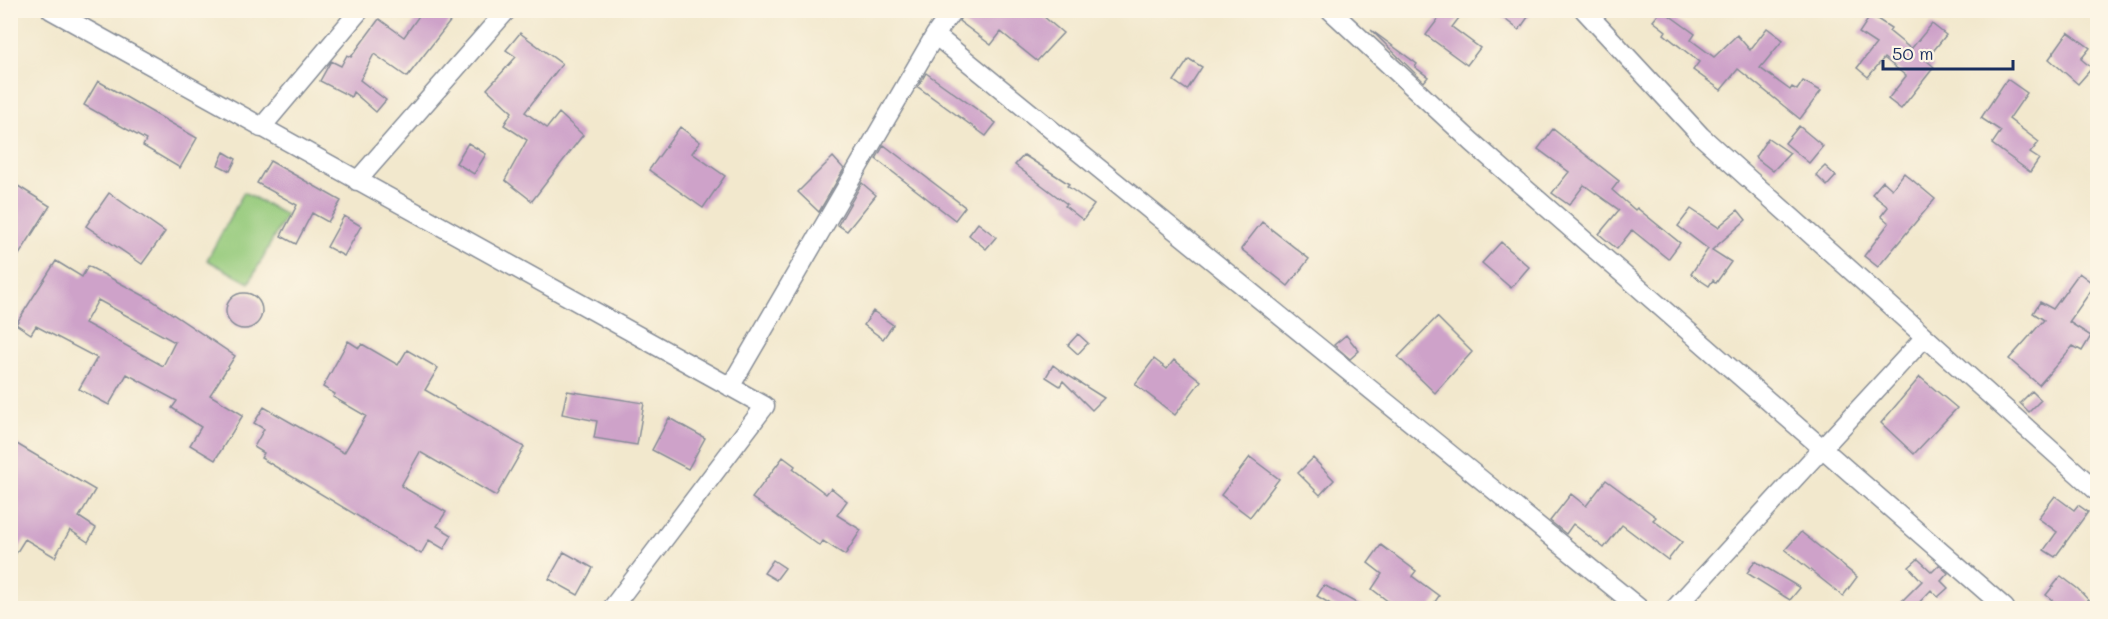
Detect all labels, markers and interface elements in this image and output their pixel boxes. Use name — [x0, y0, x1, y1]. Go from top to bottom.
scale bar — [1883, 33, 2014, 71]
text: 50 m — [1892, 41, 1934, 65]

